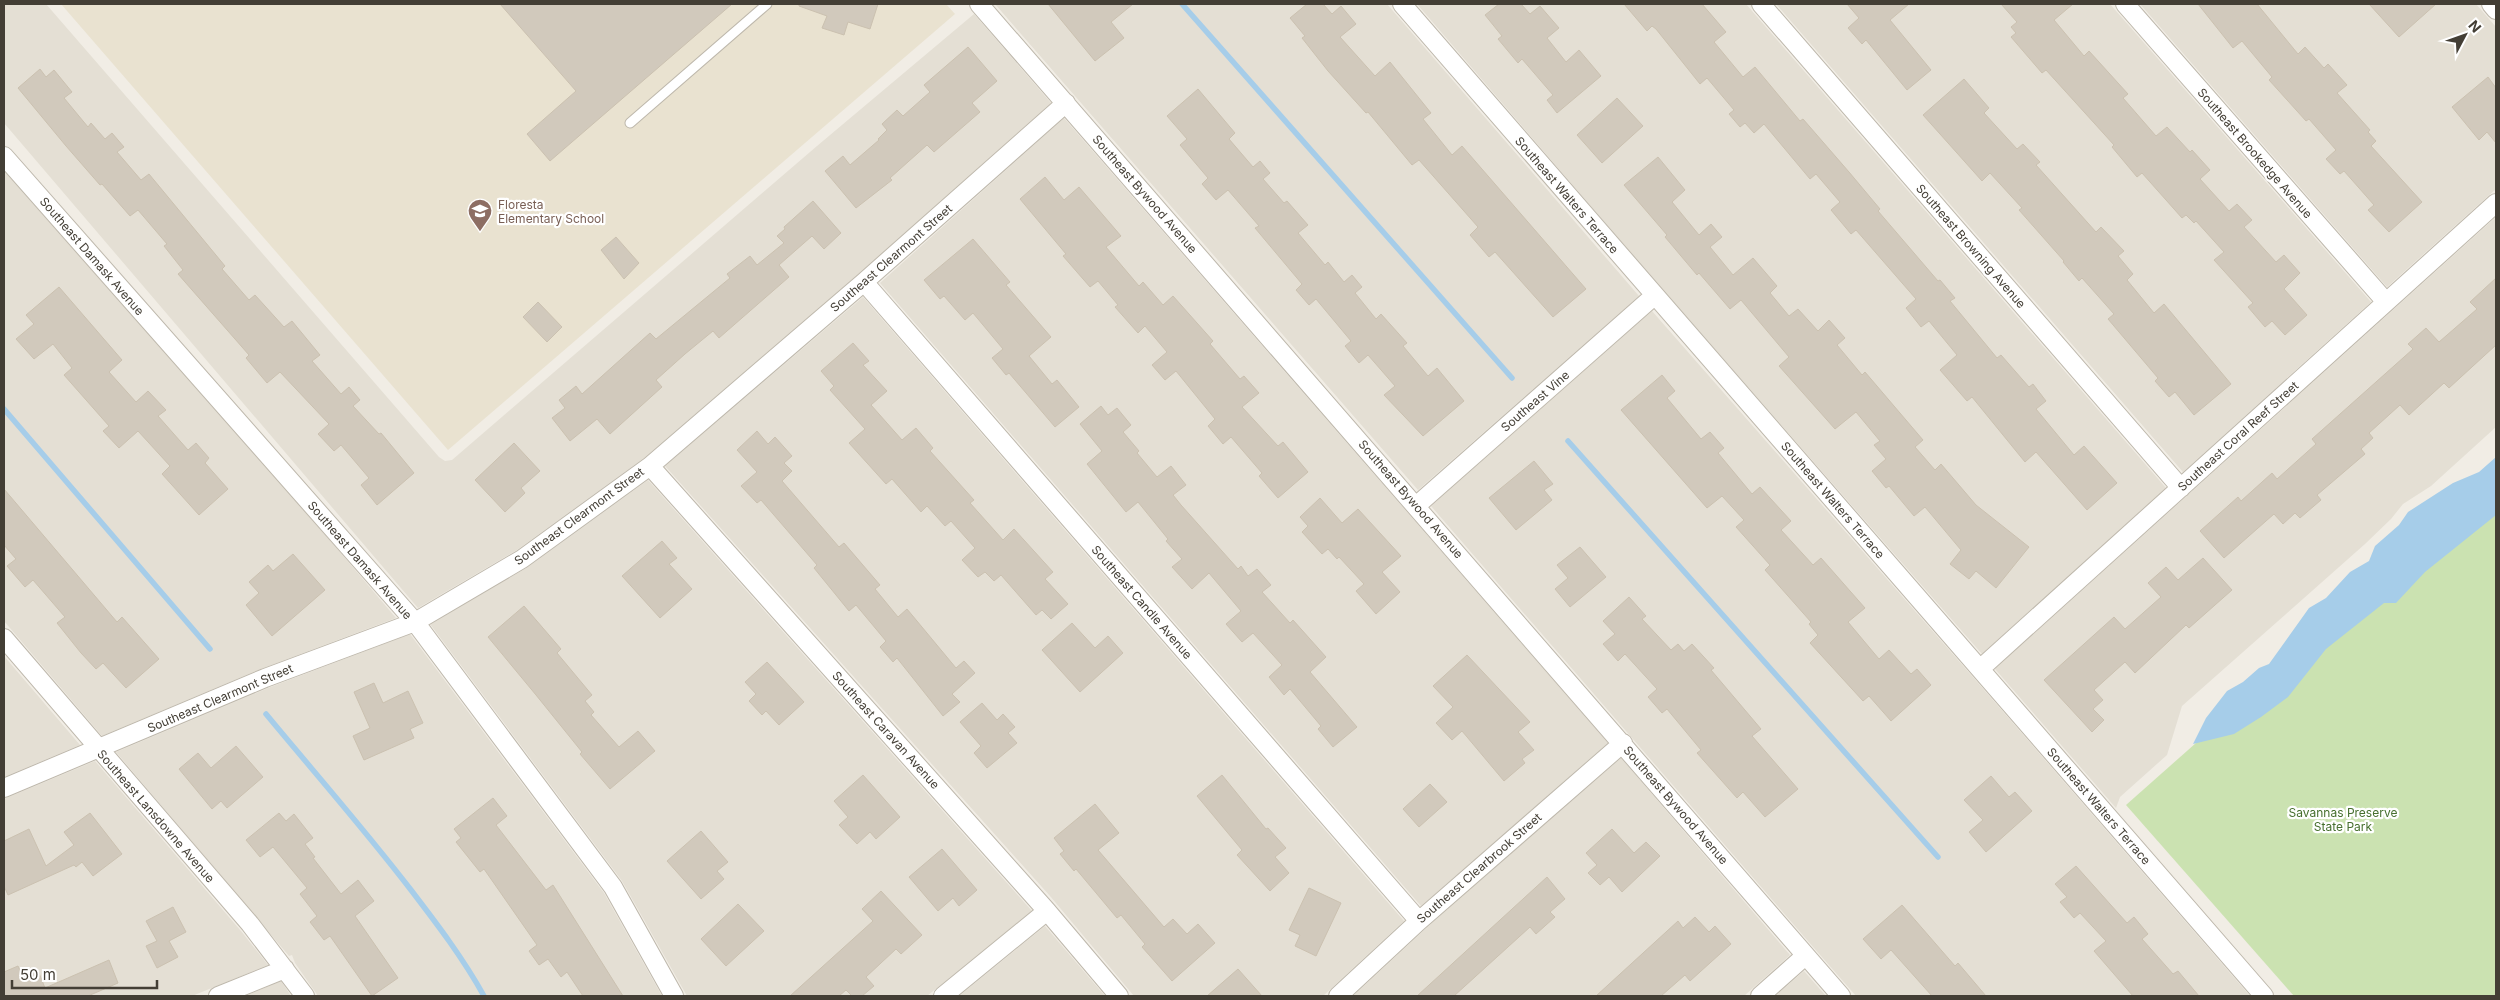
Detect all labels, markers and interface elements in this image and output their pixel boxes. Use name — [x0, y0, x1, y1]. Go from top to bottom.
north arrow — [2440, 10, 2490, 60]
text: N — [2465, 17, 2485, 36]
street label: Southeast Brookedge Avenue — [2194, 85, 2316, 221]
street label: Southeast Bywood Avenue — [1089, 132, 1201, 256]
street label: Southeast Walters Terrace — [1512, 133, 1622, 257]
street label: Southeast Browning Avenue — [1913, 181, 2029, 311]
street label: Southeast Damask Avenue — [37, 194, 147, 318]
place label: Floresta Elementary School — [498, 197, 604, 226]
school or university icon: Floresta Elementary School — [467, 198, 493, 232]
street label: Southeast Clearmont Street — [827, 201, 955, 315]
street label: Southeast Vine — [1498, 367, 1572, 435]
street label: Southeast Coral Reef Street — [2175, 378, 2301, 494]
street label: Southeast Bywood Avenue — [1355, 437, 1467, 561]
street label: Southeast Walters Terrace — [1778, 438, 1888, 562]
street label: Southeast Clearmont Street — [511, 464, 647, 568]
street label: Southeast Damask Avenue — [305, 498, 415, 622]
street label: Southeast Candle Avenue — [1088, 542, 1196, 662]
street label: Southeast Clearmont Street — [145, 660, 295, 736]
street label: Southeast Caravan Avenue — [829, 668, 943, 792]
street label: Southeast Bywood Avenue — [1620, 743, 1732, 867]
street label: Southeast Walters Terrace — [2044, 744, 2154, 868]
street label: Southeast Lansdowne Avenue — [94, 746, 218, 886]
park label: Savannas Preserve State Park — [2289, 805, 2397, 834]
street label: Southeast Clearbrook Street — [1413, 810, 1545, 926]
scale bar — [12, 958, 158, 990]
text: 50 m — [20, 965, 56, 984]

